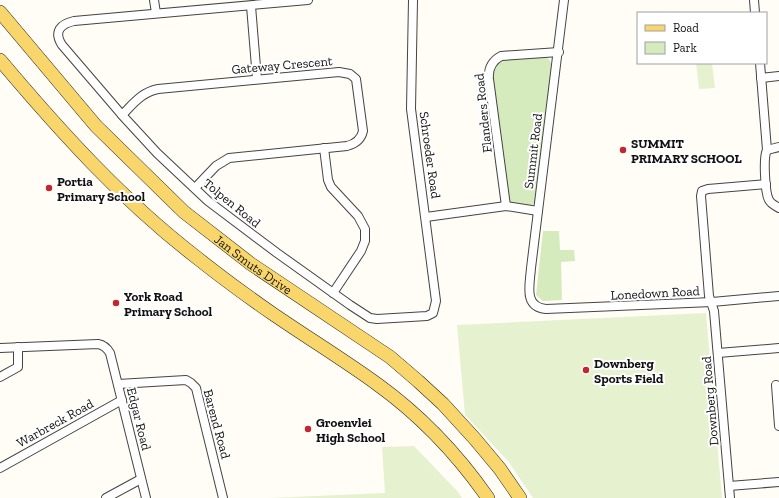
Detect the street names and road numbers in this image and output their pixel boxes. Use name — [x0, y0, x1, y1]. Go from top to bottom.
street label: Gateway Crescent — [231, 53, 333, 77]
street label: Flanders Road — [471, 73, 495, 153]
street label: Schroeder Road — [416, 110, 444, 200]
street label: Summit Road — [521, 112, 545, 190]
street label: Tolpen Road — [200, 175, 264, 231]
street label: Jan Smuts Drive — [212, 231, 295, 297]
street label: Lonedown Road — [610, 283, 700, 303]
street label: Downberg Road — [699, 356, 721, 446]
street label: Edgar Road — [124, 386, 154, 452]
street label: Barend Road — [201, 388, 233, 460]
street label: Warbreck Road — [14, 396, 96, 450]

